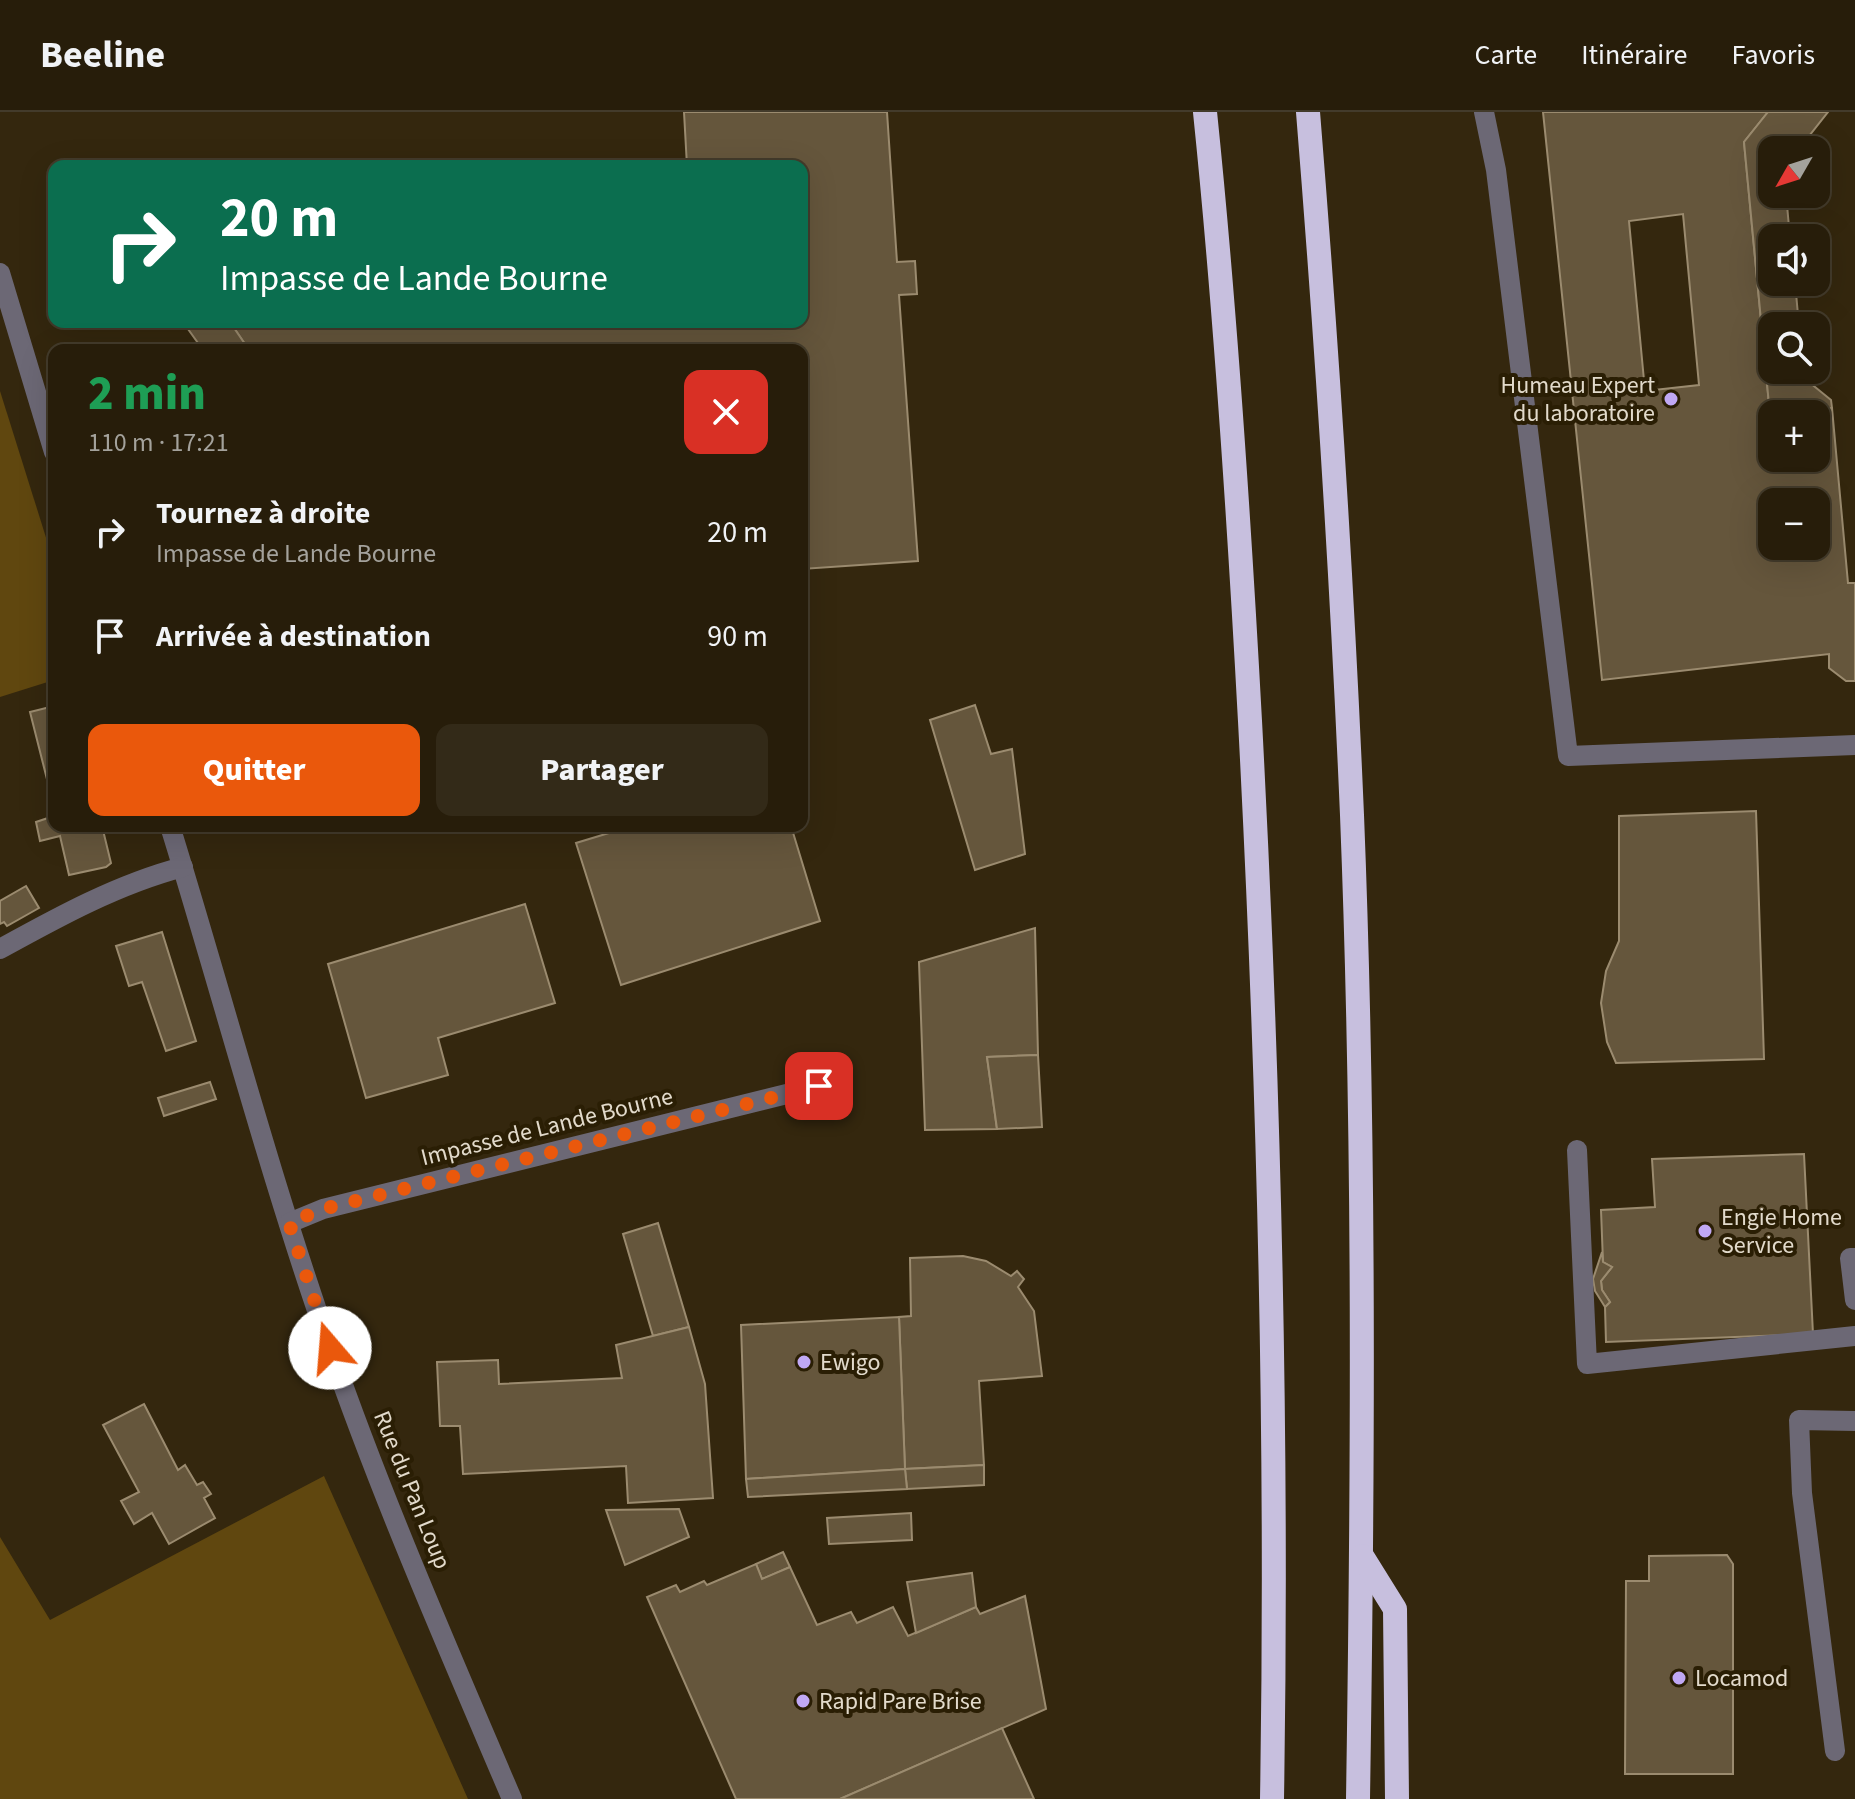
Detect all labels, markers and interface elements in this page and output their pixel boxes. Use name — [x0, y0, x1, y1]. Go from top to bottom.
text: Beeline — [40, 28, 165, 82]
text: Carte — [1474, 35, 1537, 75]
text: Itinéraire — [1581, 35, 1688, 75]
text: Favoris — [1732, 35, 1815, 75]
north arrow — [1758, 136, 1830, 208]
map controls — [1758, 136, 1830, 560]
text: 20 m — [220, 179, 338, 258]
icon: right — [88, 192, 192, 296]
button: sound — [1758, 224, 1830, 296]
text: Impasse de Lande Bourne — [220, 253, 608, 304]
button: search — [1758, 312, 1830, 384]
text: 2 min — [88, 360, 206, 428]
place label: Humeau Expert du laboratoire — [1501, 368, 1655, 431]
button: close — [684, 370, 768, 454]
marker: Humeau Expert du laboratoire — [1662, 390, 1680, 408]
button: + — [1758, 400, 1830, 472]
text: 110 m · 17:21 — [88, 424, 229, 461]
button: − — [1758, 488, 1830, 560]
text: Tournez à droite — [156, 492, 370, 535]
icon: right — [88, 510, 132, 554]
text: 20 m — [707, 511, 768, 554]
text: Impasse de Lande Bourne — [156, 535, 436, 572]
icon: arrive — [88, 614, 132, 658]
text: Arrivée à destination — [156, 615, 431, 658]
text: 90 m — [707, 615, 768, 658]
button: Quitter — [88, 724, 420, 816]
button: Partager — [436, 724, 768, 816]
pin — [785, 1052, 853, 1120]
icon: arrive — [797, 1064, 841, 1108]
street label: Impasse de Lande Bourne — [417, 1079, 677, 1175]
place label: Engie Home Service — [1721, 1200, 1842, 1263]
marker: Engie Home Service — [1696, 1222, 1714, 1240]
position arrow — [288, 1306, 372, 1390]
place label: Ewigo — [820, 1345, 881, 1380]
marker: Ewigo — [795, 1353, 813, 1371]
street label: Rue du Pan Loup — [364, 1406, 460, 1574]
place label: Locamod — [1695, 1661, 1788, 1696]
marker: Locamod — [1670, 1669, 1688, 1687]
place label: Rapid Pare Brise — [819, 1684, 982, 1719]
marker: Rapid Pare Brise — [794, 1692, 812, 1710]

